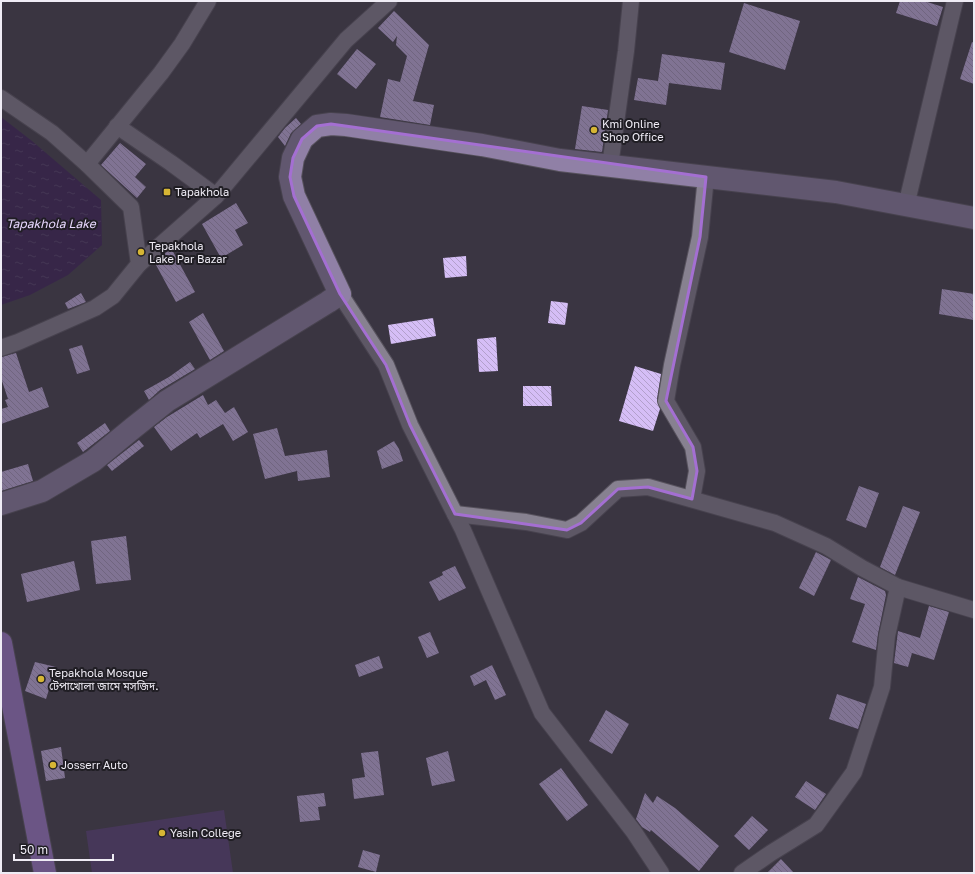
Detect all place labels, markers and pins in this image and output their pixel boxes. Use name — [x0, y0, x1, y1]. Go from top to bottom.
place label: Kmi Online Shop Office — [602, 117, 664, 143]
marker: Kmi Online Shop Office — [589, 125, 599, 135]
place label: Tapakhola — [175, 185, 229, 198]
marker: Tapakhola — [162, 187, 172, 197]
place label: Tepakhola Lake Par Bazar — [149, 239, 227, 265]
marker: Tepakhola Lake Par Bazar — [136, 247, 146, 257]
place label: Tepakhola Mosque টেপাখোলা জামে মসজিদ. — [49, 666, 158, 692]
marker: Tepakhola Mosque টেপাখোলা জামে মসজিদ. — [36, 674, 46, 684]
place label: Josserr Auto — [61, 758, 128, 771]
marker: Josserr Auto — [48, 760, 58, 770]
place label: Yasin College — [170, 826, 241, 839]
marker: Yasin College — [157, 828, 167, 838]

